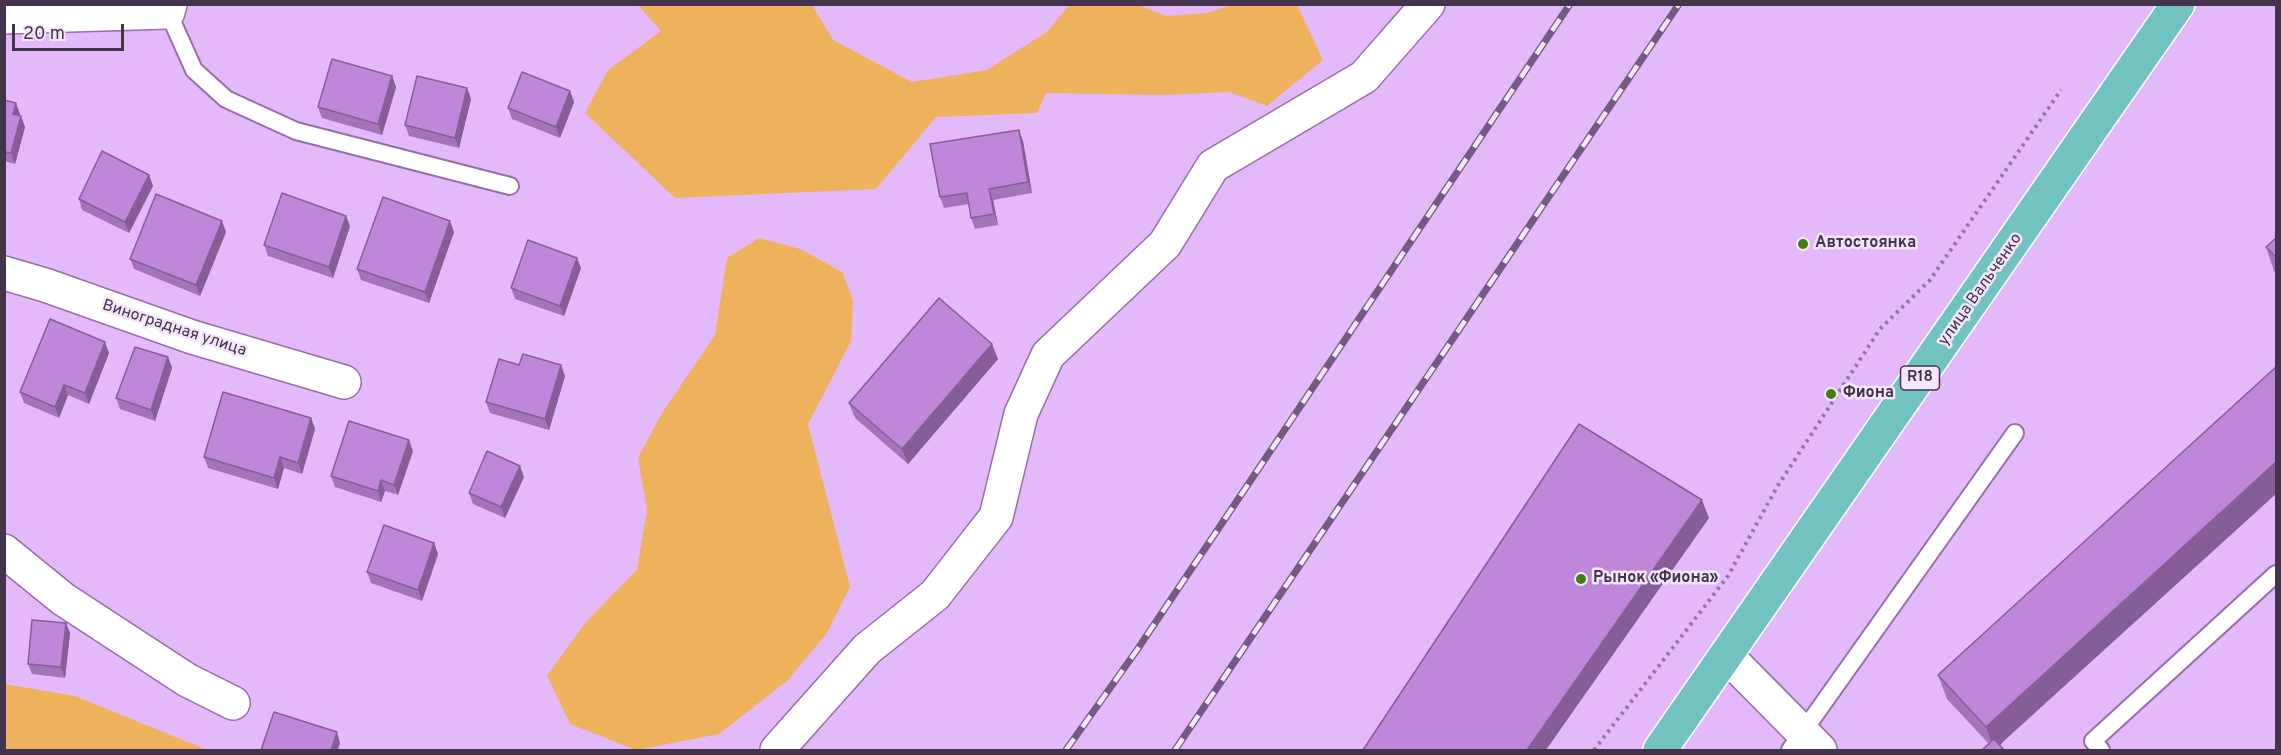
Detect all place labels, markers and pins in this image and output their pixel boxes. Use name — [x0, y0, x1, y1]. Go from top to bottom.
place label: Автостоянка — [1815, 234, 1916, 254]
marker: Автостоянка — [1796, 237, 1810, 251]
place label: Фиона — [1843, 384, 1894, 404]
marker: Фиона — [1824, 387, 1838, 401]
place label: Рынок «Фиона» — [1593, 569, 1719, 589]
marker: Рынок «Фиона» — [1574, 572, 1588, 586]

